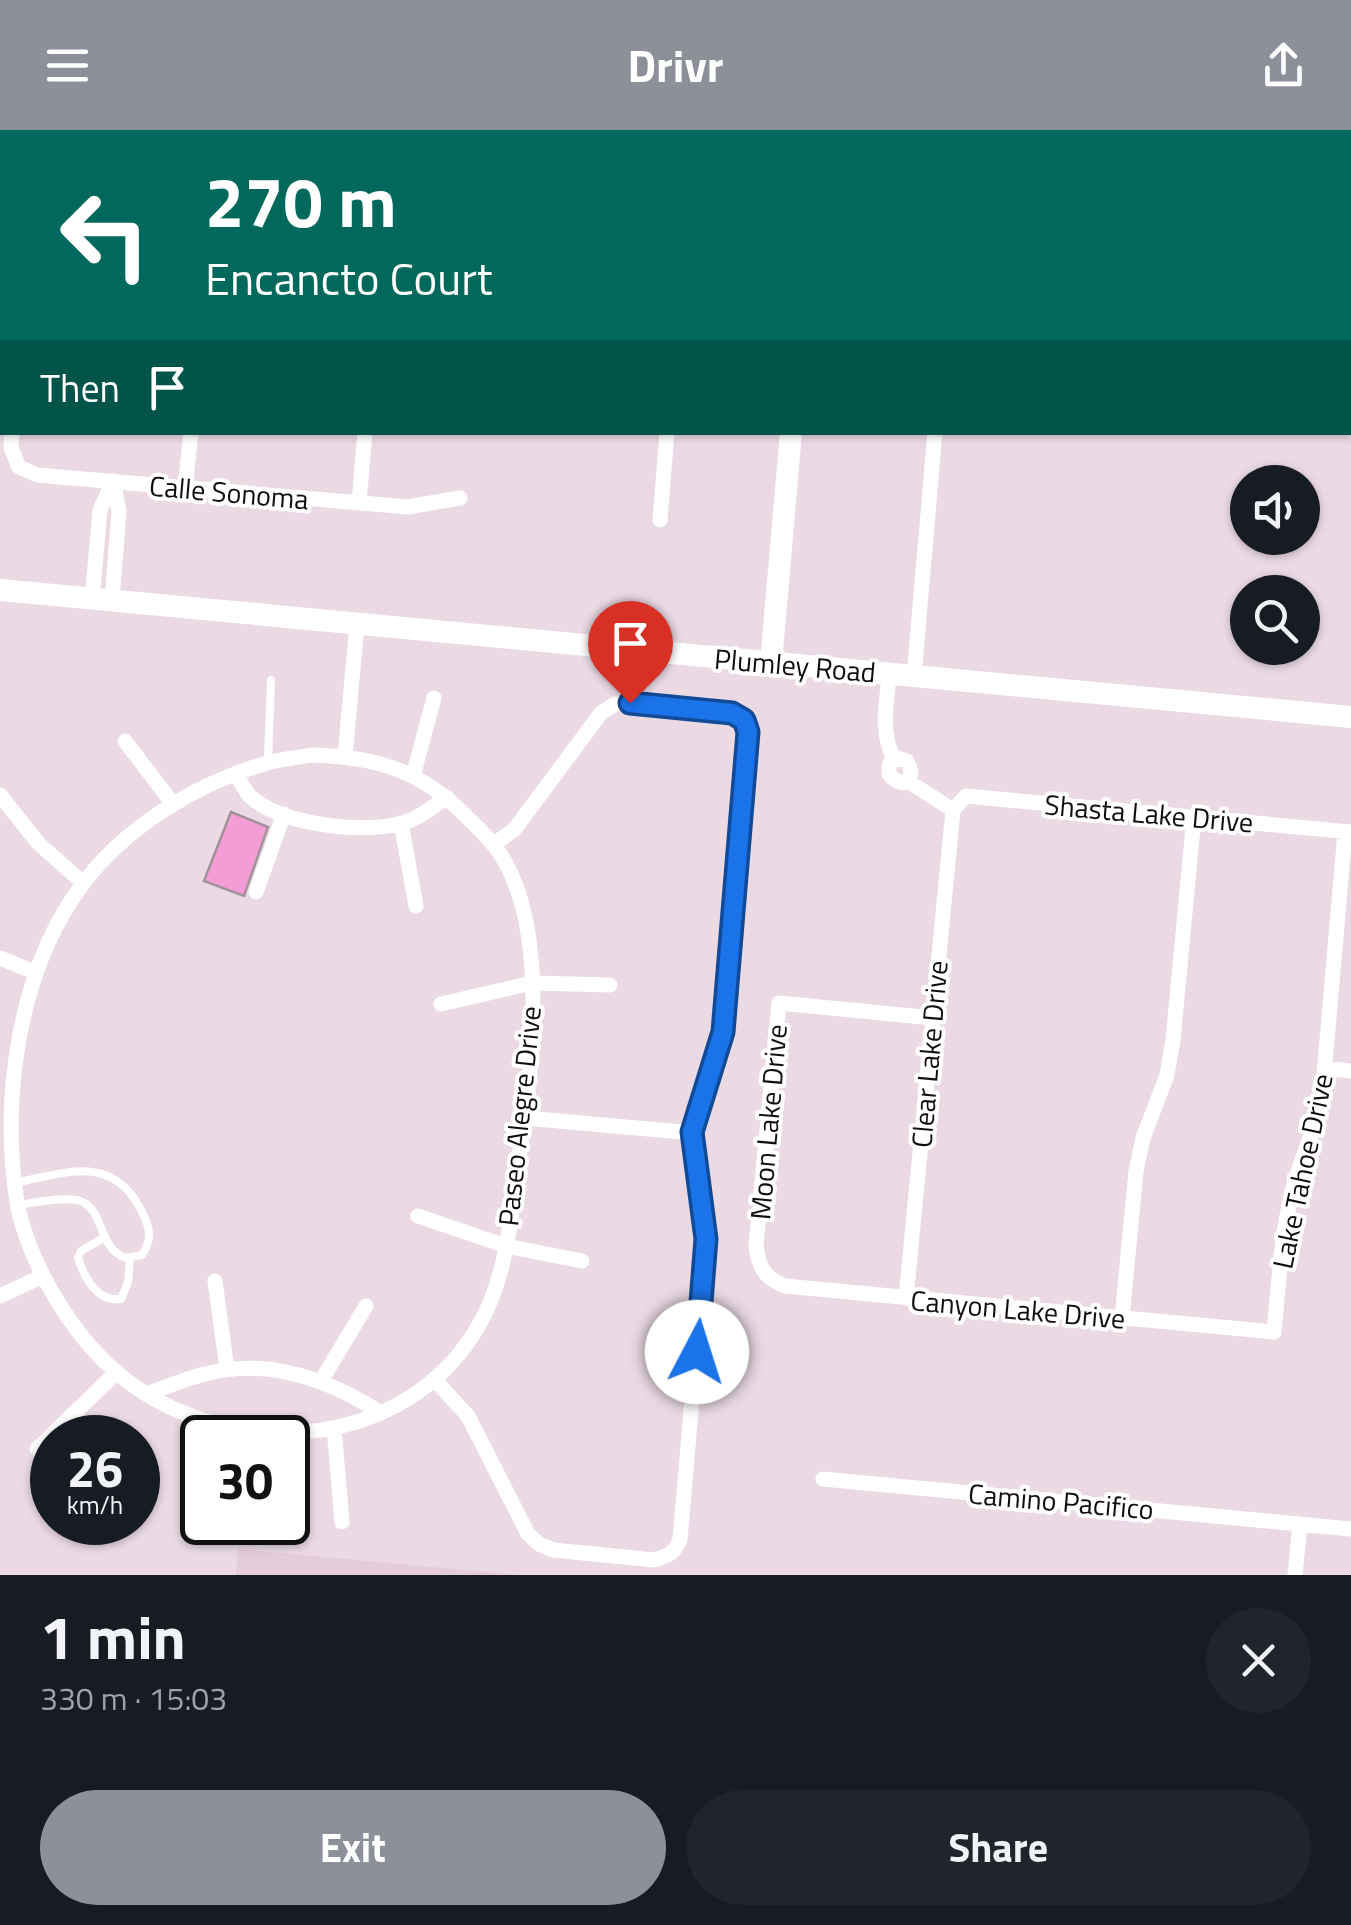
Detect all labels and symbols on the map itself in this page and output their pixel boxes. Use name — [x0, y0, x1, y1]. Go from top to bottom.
street label: Calle Sonoma — [148, 464, 310, 520]
pin — [588, 601, 673, 704]
street label: Plumley Road — [712, 637, 878, 693]
street label: Shasta Lake Drive — [1043, 782, 1255, 844]
street label: Clear Lake Drive — [899, 959, 959, 1149]
street label: Paseo Alegre Drive — [486, 1004, 552, 1228]
street label: Moon Lake Drive — [738, 1022, 798, 1222]
street label: Lake Tahoe Drive — [1260, 1069, 1344, 1273]
street label: Canyon Lake Drive — [909, 1278, 1127, 1340]
position arrow — [645, 1300, 749, 1404]
speed limit sign: 30 — [180, 1415, 310, 1545]
street label: Camino Pacifico — [967, 1471, 1155, 1531]

